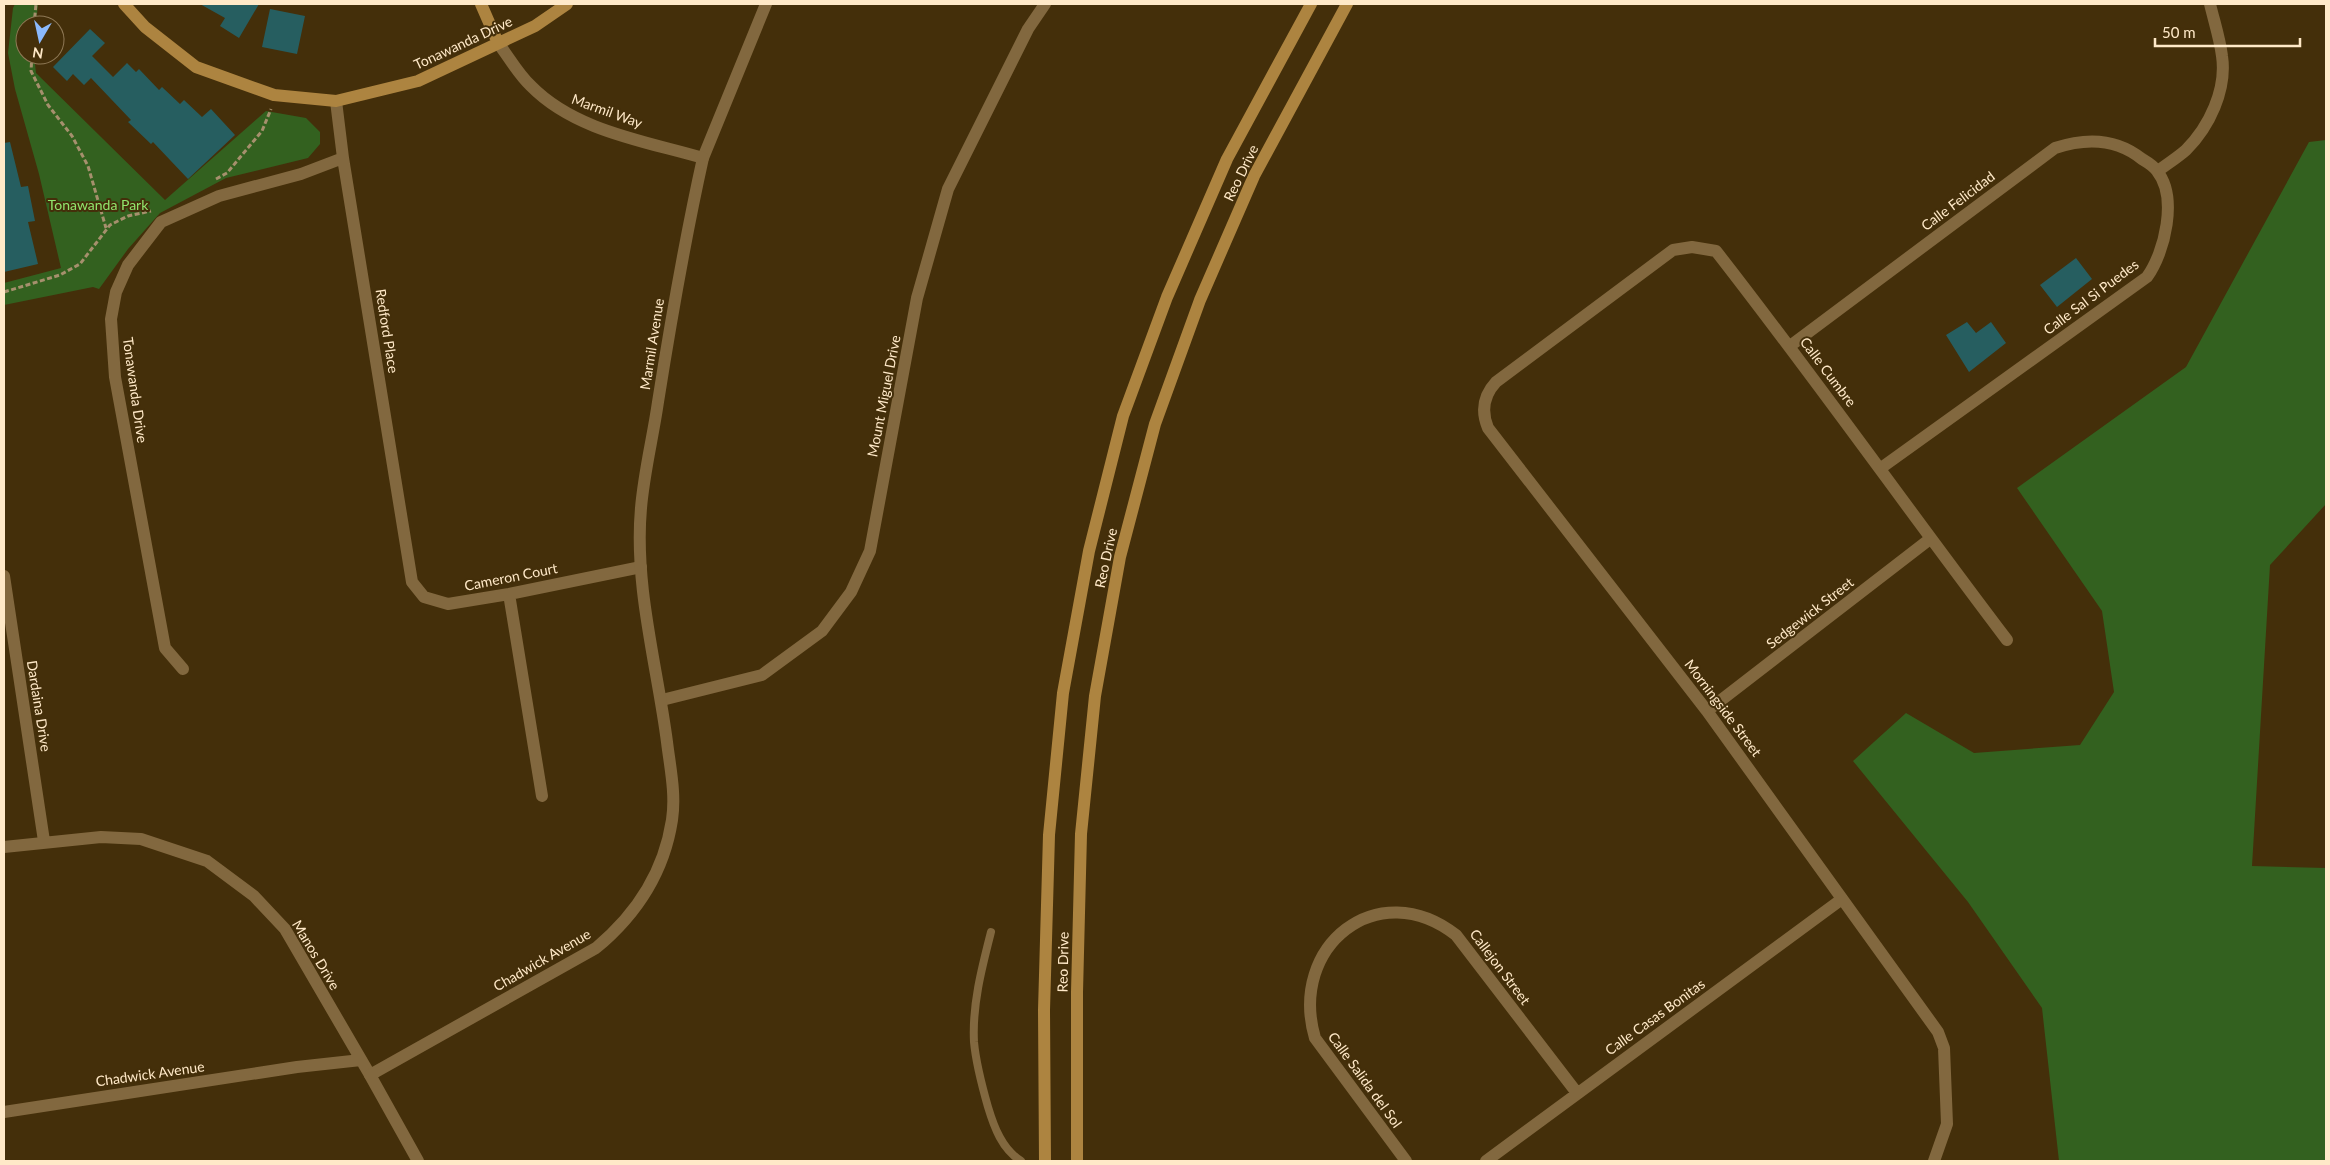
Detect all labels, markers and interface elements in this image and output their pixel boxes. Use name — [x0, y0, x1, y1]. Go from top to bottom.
street label: Tonawanda Drive — [411, 12, 515, 73]
north arrow — [15, 15, 65, 65]
scale bar — [2155, 15, 2300, 47]
text: 50 m — [2162, 23, 2196, 41]
text: N — [31, 44, 45, 63]
street label: Marmil Way — [569, 90, 646, 131]
street label: Reo Drive — [1220, 142, 1261, 204]
street label: Calle Felicidad — [1917, 167, 1998, 234]
park label: Tonawanda Park — [48, 196, 149, 213]
street label: Calle Sal Si Puedes — [2040, 255, 2142, 338]
street label: Redford Place — [372, 288, 403, 374]
street label: Marmil Avenue — [636, 297, 667, 391]
street label: Mount Miguel Drive — [863, 333, 904, 458]
street label: Calle Cumbre — [1797, 334, 1860, 410]
street label: Tonawanda Drive — [120, 336, 151, 444]
street label: Reo Drive — [1091, 526, 1120, 589]
street label: Cameron Court — [463, 559, 559, 594]
street label: Sedgewick Street — [1763, 573, 1857, 652]
street label: Morningside Street — [1681, 656, 1765, 760]
street label: Dardaina Drive — [24, 659, 55, 753]
street label: Manos Drive — [289, 917, 344, 993]
street label: Chadwick Avenue — [490, 925, 593, 994]
street label: Callejon Street — [1467, 926, 1534, 1008]
street label: Reo Drive — [1053, 932, 1072, 992]
street label: Calle Casas Bonitas — [1602, 975, 1708, 1058]
street label: Calle Salida del Sol — [1325, 1028, 1406, 1131]
street label: Chadwick Avenue — [94, 1057, 205, 1090]

